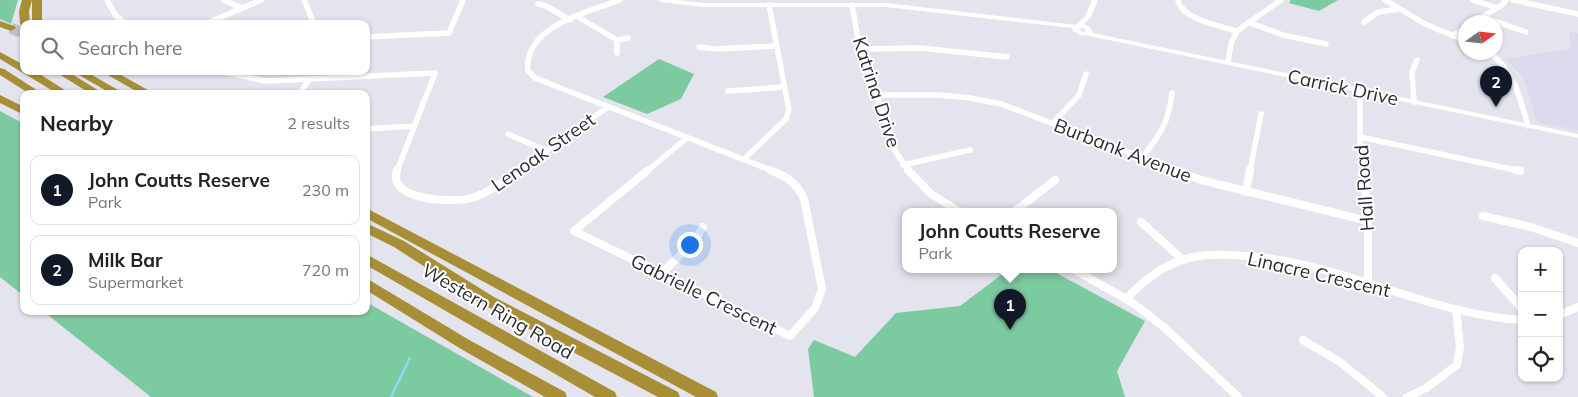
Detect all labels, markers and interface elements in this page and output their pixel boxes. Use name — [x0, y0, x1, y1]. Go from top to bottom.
north arrow — [1458, 15, 1503, 60]
search box — [20, 20, 370, 75]
icon: search — [38, 34, 66, 62]
street label: Katrina Drive — [848, 34, 906, 150]
text: Search here — [78, 36, 182, 60]
street label: Carrick Drive — [1286, 64, 1400, 110]
pin: 2 — [1480, 66, 1512, 107]
street label: Lenoak Street — [486, 107, 600, 197]
text: Nearby — [40, 110, 113, 136]
text: 2 results — [287, 113, 350, 133]
street label: Burbank Avenue — [1051, 113, 1195, 187]
street label: Hall Road — [1349, 144, 1379, 232]
text: John Coutts Reserve — [88, 168, 270, 192]
text: 1 — [52, 180, 62, 200]
text: 230 m — [302, 180, 349, 200]
text: Park — [88, 192, 122, 212]
popup — [902, 208, 1117, 273]
text: John Coutts Reserve — [919, 219, 1100, 243]
your location — [677, 232, 703, 258]
text: Park — [919, 243, 952, 263]
street label: Linacre Crescent — [1245, 246, 1393, 302]
map controls — [1518, 247, 1563, 382]
button: + — [1518, 247, 1563, 292]
text: Milk Bar — [88, 248, 163, 272]
street label: Gabrielle Crescent — [627, 248, 781, 340]
street label: Western Ring Road — [418, 258, 578, 364]
text: 2 — [52, 260, 62, 280]
text: 720 m — [302, 260, 349, 280]
text: Supermarket — [88, 272, 183, 292]
pin: 1 — [994, 289, 1026, 330]
button: − — [1518, 292, 1563, 337]
button: locate — [1518, 337, 1563, 382]

